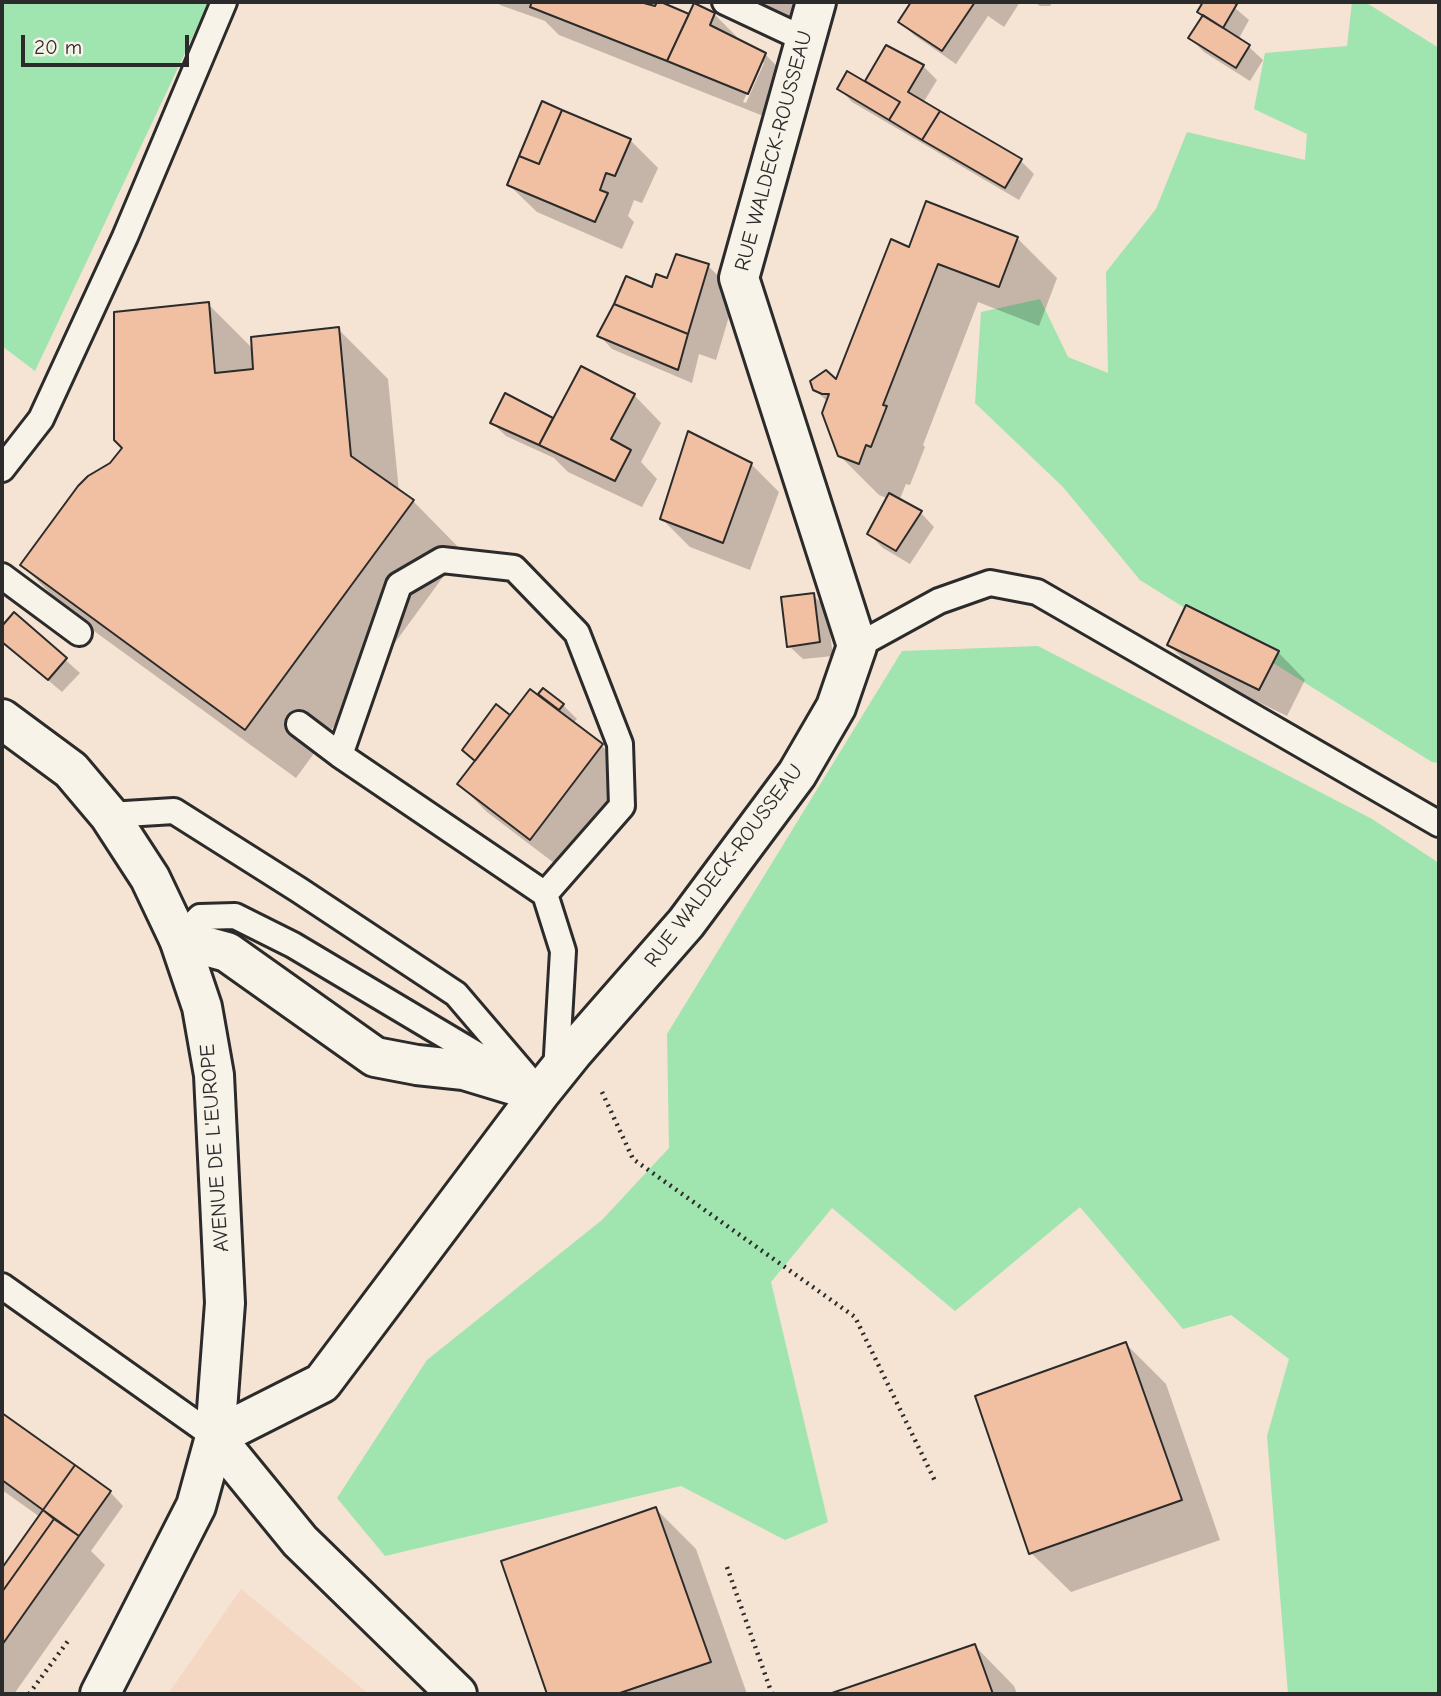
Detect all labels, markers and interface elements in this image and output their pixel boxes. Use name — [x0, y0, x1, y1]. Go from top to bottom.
scale bar — [24, 21, 192, 65]
street label: RUE WALDECK-ROUSSEAU — [730, 28, 818, 274]
text: 20 m — [34, 35, 82, 59]
street label: RUE WALDECK-ROUSSEAU — [639, 760, 809, 972]
street label: AVENUE DE L'EUROPE — [195, 1043, 235, 1253]

